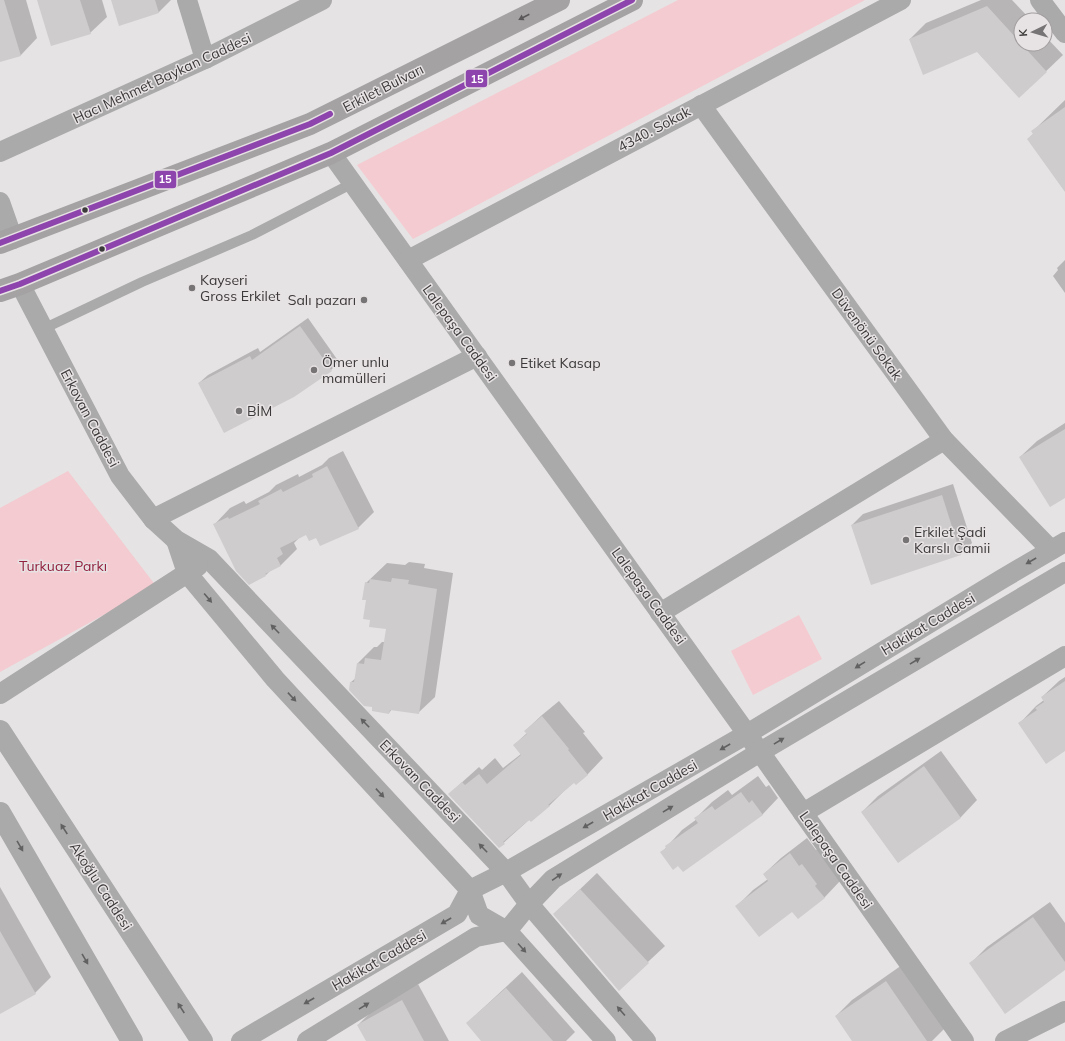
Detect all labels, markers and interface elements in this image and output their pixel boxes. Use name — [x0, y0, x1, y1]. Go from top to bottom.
north arrow — [1013, 12, 1053, 52]
one-way arrow — [518, 14, 530, 21]
text: K — [1016, 28, 1030, 37]
street label: Hacı Mehmet Baykan Caddesi — [70, 29, 254, 127]
street label: Erkilet Bulvarı — [340, 60, 426, 116]
line badge: 15 — [465, 69, 488, 88]
text: 15 — [470, 72, 484, 86]
street label: 4340. Sokak — [614, 102, 694, 156]
line badge: 15 — [154, 170, 177, 189]
text: 15 — [158, 172, 172, 186]
unlabelled marker — [80, 205, 90, 215]
unlabelled marker — [97, 244, 107, 254]
place label: Kayseri Gross Erkilet — [200, 271, 281, 305]
street label: Lalepaşa Caddesi — [419, 281, 501, 385]
marker: Kayseri Gross Erkilet — [187, 283, 197, 293]
street label: Düvenönü Sokak — [828, 285, 907, 384]
place label: Salı pazarı — [288, 291, 356, 309]
marker: Salı pazarı — [359, 295, 369, 305]
place label: Ömer unlu mamülleri — [322, 353, 389, 387]
place label: Etiket Kasap — [520, 354, 601, 372]
marker: Etiket Kasap — [507, 358, 517, 368]
marker: Ömer unlu mamülleri — [309, 365, 319, 375]
street label: Erkovan Caddesi — [57, 366, 123, 470]
place label: BİM — [247, 402, 272, 420]
marker: BİM — [234, 406, 244, 416]
place label: Erkilet Şadi Karslı Camii — [914, 523, 990, 557]
marker: Erkilet Şadi Karslı Camii — [901, 535, 911, 545]
street label: Lalepaşa Caddesi — [608, 544, 690, 648]
park label: Turkuaz Parkı — [19, 557, 107, 575]
one-way arrow — [1025, 558, 1037, 565]
street label: Hakikat Caddesi — [878, 589, 978, 659]
one-way arrow — [203, 593, 212, 603]
one-way arrow — [270, 624, 280, 634]
one-way arrow — [910, 657, 920, 665]
one-way arrow — [855, 661, 865, 669]
one-way arrow — [287, 692, 297, 702]
one-way arrow — [360, 718, 370, 728]
street label: Erkovan Caddesi — [376, 736, 464, 826]
one-way arrow — [773, 738, 785, 745]
one-way arrow — [719, 743, 731, 750]
street label: Hakikat Caddesi — [600, 756, 700, 824]
one-way arrow — [375, 788, 384, 797]
one-way arrow — [663, 805, 673, 813]
street label: Lalepaşa Caddesi — [796, 808, 876, 912]
one-way arrow — [582, 822, 594, 829]
one-way arrow — [60, 824, 68, 834]
street label: Akoğlu Caddesi — [66, 839, 136, 933]
one-way arrow — [17, 840, 24, 852]
one-way arrow — [478, 843, 488, 853]
one-way arrow — [552, 873, 562, 881]
one-way arrow — [440, 917, 452, 924]
street label: Hakikat Caddesi — [329, 926, 429, 994]
one-way arrow — [517, 943, 527, 953]
one-way arrow — [81, 953, 88, 965]
one-way arrow — [303, 997, 315, 1004]
one-way arrow — [359, 1002, 369, 1010]
one-way arrow — [177, 1003, 185, 1013]
one-way arrow — [617, 1007, 626, 1016]

